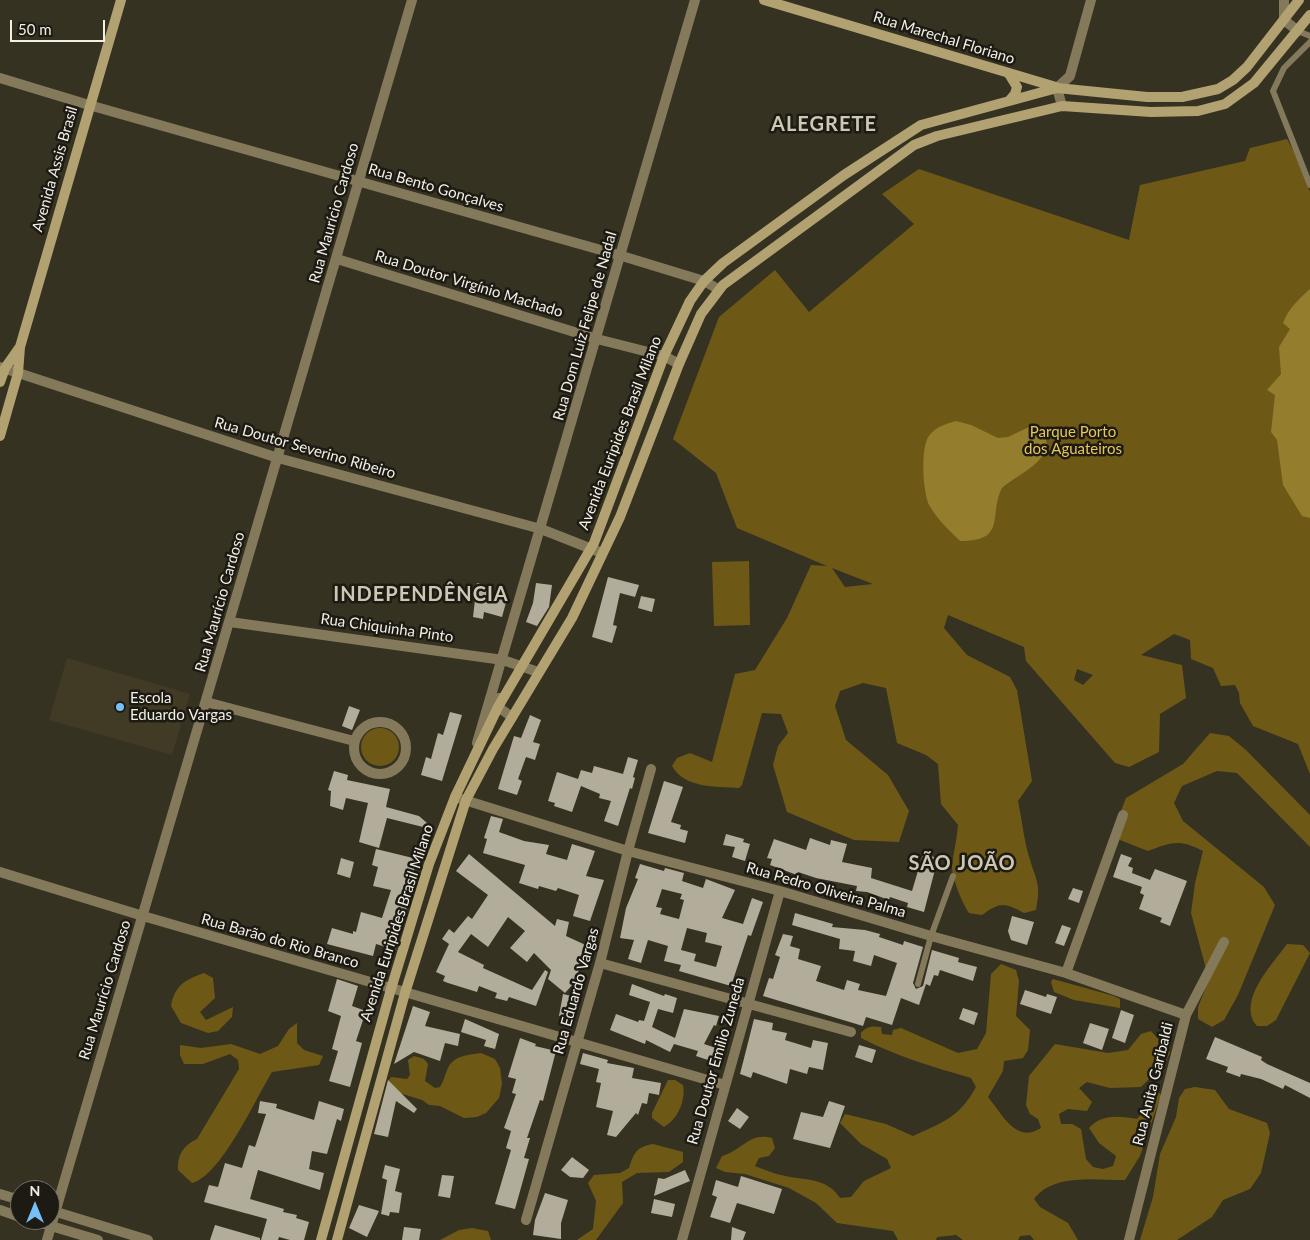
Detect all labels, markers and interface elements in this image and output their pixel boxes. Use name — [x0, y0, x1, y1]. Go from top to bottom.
street label: Rua Marechal Floriano — [871, 8, 1017, 68]
scale bar — [12, 10, 108, 42]
text: 50 m — [18, 20, 52, 38]
street label: Avenida Assis Brasil — [28, 104, 82, 234]
district label: ALEGRETE — [770, 113, 878, 137]
street label: Rua Maurício Cardoso — [305, 141, 363, 285]
street label: Rua Bento Gonçalves — [366, 160, 506, 216]
street label: Rua Dom Luiz Felipe de Nadal — [549, 229, 621, 423]
street label: Rua Doutor Virgínio Machado — [373, 247, 565, 321]
street label: Avenida Euripides Brasil Milano — [575, 334, 665, 532]
street label: Rua Doutor Severino Ribeiro — [212, 413, 398, 483]
park label: Parque Porto dos Aguateiros — [1024, 423, 1122, 458]
street label: Rua Maurício Cardoso — [191, 530, 249, 674]
district label: INDEPENDÊNCIA — [332, 583, 510, 607]
street label: Rua Chiquinha Pinto — [319, 610, 455, 646]
place label: Escola Eduardo Vargas — [130, 689, 232, 724]
marker: Escola Eduardo Vargas — [114, 701, 126, 713]
street label: Avenida Euripides Brasil Milano — [357, 822, 437, 1024]
district label: SÃO JOÃO — [907, 852, 1017, 876]
street label: Rua Pedro Oliveira Palma — [744, 859, 908, 921]
street label: Rua Barão do Rio Branco — [199, 910, 361, 972]
street label: Rua Maurício Cardoso — [75, 918, 135, 1062]
street label: Rua Eduardo Vargas — [549, 926, 603, 1056]
street label: Rua Doutor Emilio Zuneda — [683, 975, 749, 1147]
street label: Rua Anita Garibaldi — [1129, 1021, 1177, 1147]
north arrow — [10, 1180, 60, 1230]
text: N — [30, 1182, 40, 1199]

